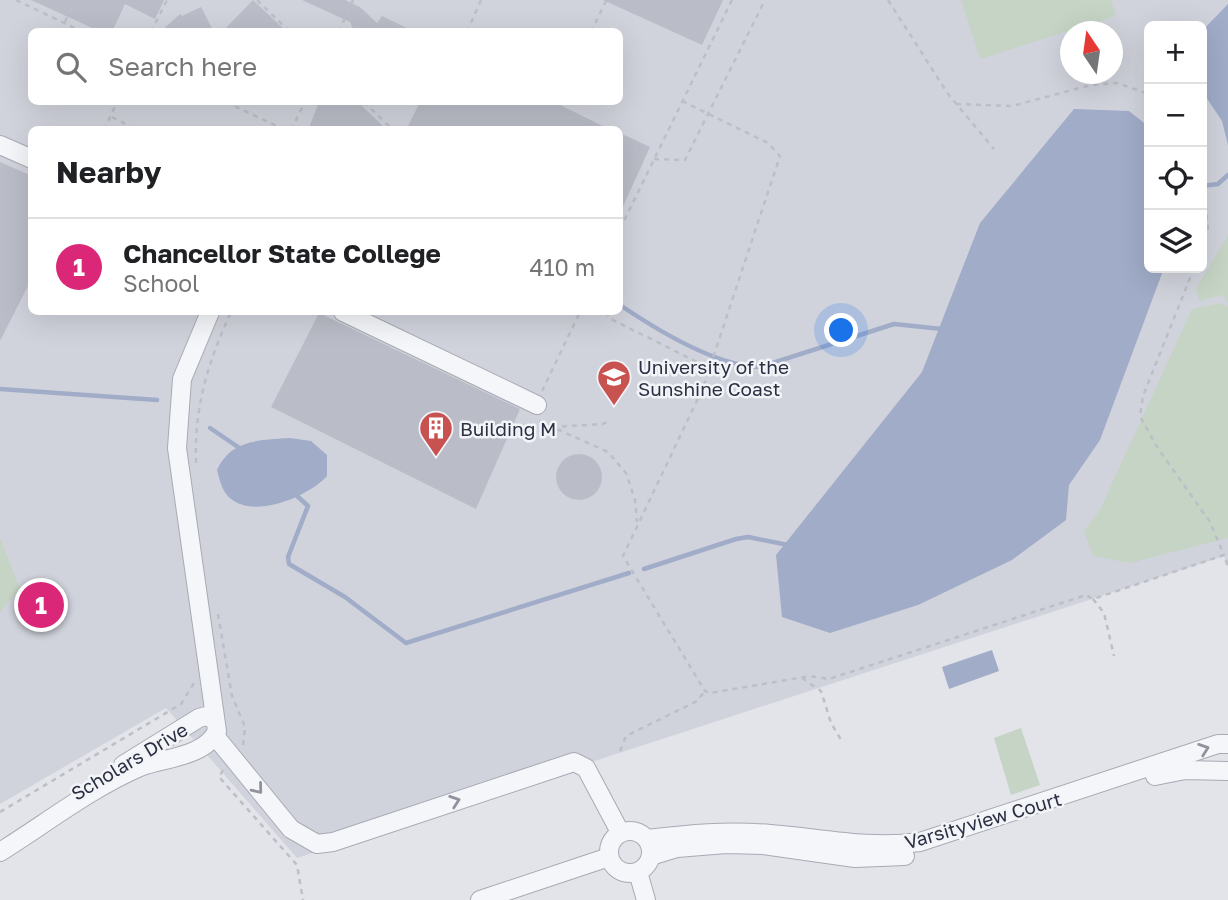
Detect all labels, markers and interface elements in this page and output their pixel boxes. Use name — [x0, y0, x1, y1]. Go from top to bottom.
north arrow — [1060, 21, 1123, 84]
map controls — [1144, 21, 1207, 273]
button: + — [1144, 21, 1207, 84]
search box — [28, 28, 623, 105]
icon: search — [52, 48, 90, 86]
text: Search here — [108, 51, 257, 82]
button: − — [1144, 84, 1207, 147]
button: locate — [1144, 147, 1207, 210]
text: Nearby — [56, 154, 161, 190]
button: layers — [1144, 210, 1207, 273]
text: Chancellor State College — [123, 238, 441, 269]
text: 1 — [73, 253, 85, 281]
text: 410 m — [529, 253, 595, 281]
text: School — [123, 269, 199, 297]
your location — [824, 313, 858, 347]
place label: University of the Sunshine Coast — [638, 355, 789, 400]
school or university icon: University of the Sunshine Coast — [595, 358, 633, 407]
building icon: Building M — [417, 409, 455, 458]
place label: Building M — [460, 417, 556, 440]
pin: 1 — [18, 579, 64, 631]
street label: Scholars Drive — [67, 717, 191, 805]
one-way arrow — [1197, 743, 1209, 757]
one-way arrow — [250, 780, 262, 793]
street label: Varsityview Court — [902, 787, 1064, 853]
one-way arrow — [448, 795, 461, 809]

